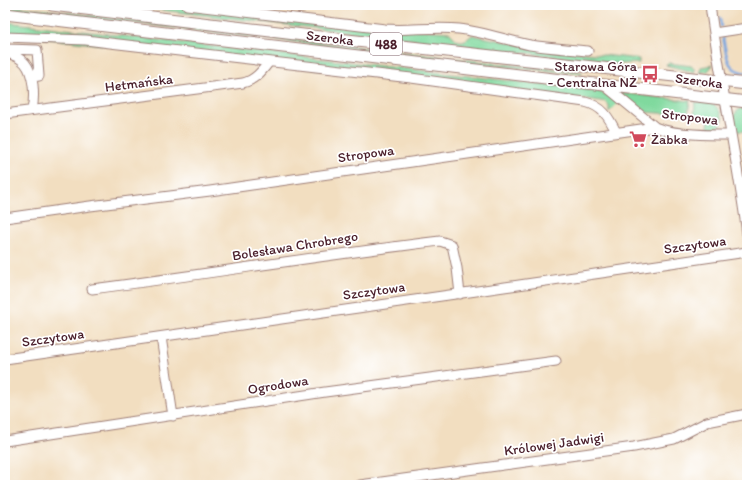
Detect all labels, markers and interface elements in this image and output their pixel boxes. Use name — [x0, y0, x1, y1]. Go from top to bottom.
street label: Szeroka — [305, 27, 356, 49]
road number: 488 — [370, 33, 402, 55]
place label: Starowa Góra - Centralna NŻ — [548, 58, 638, 91]
bus stop icon: Starowa Góra - Centralna NŻ — [640, 64, 660, 84]
street label: Hetmańska — [104, 70, 175, 96]
street label: Szeroka — [674, 70, 725, 92]
street label: Stropowa — [661, 105, 720, 129]
supermarket icon: Żabka — [628, 129, 648, 149]
place label: Żabka — [651, 131, 688, 148]
street label: Stropowa — [337, 142, 396, 166]
street label: Bolesława Chrobrego — [231, 228, 359, 264]
street label: Szczytowa — [663, 232, 727, 258]
street label: Szczytowa — [342, 278, 406, 304]
street label: Szczytowa — [21, 325, 85, 351]
street label: Ogrodowa — [246, 372, 310, 398]
street label: Królowej Jadwigi — [503, 429, 605, 459]

